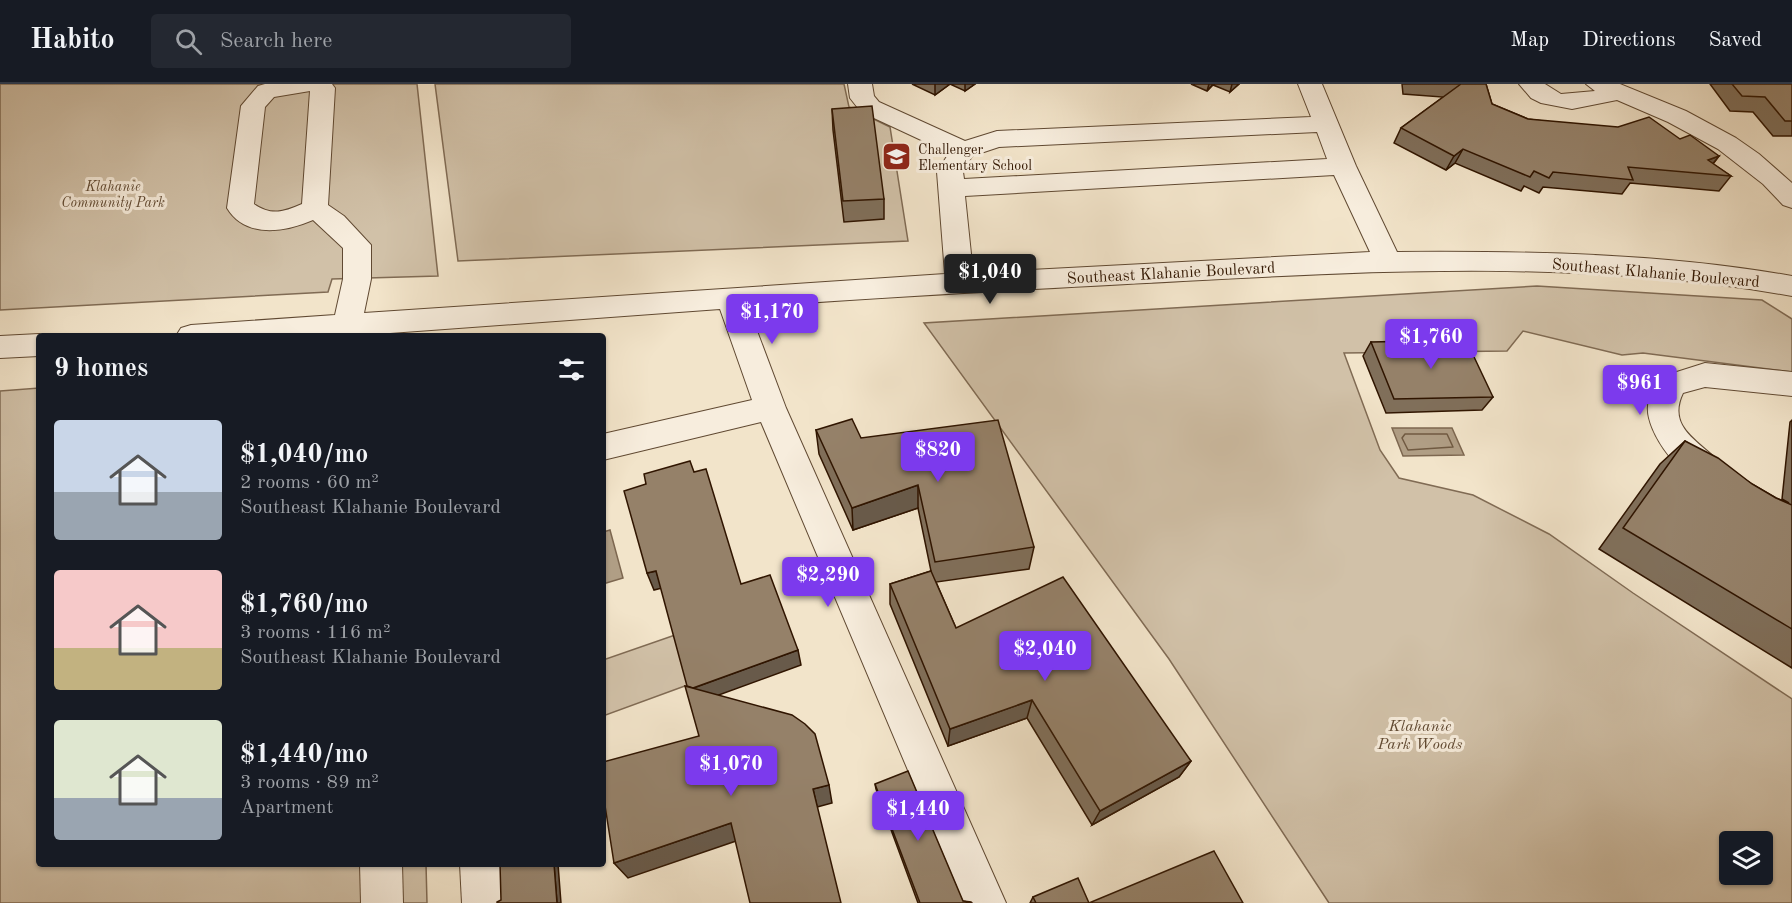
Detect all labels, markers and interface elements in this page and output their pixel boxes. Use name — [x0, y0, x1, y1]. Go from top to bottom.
search box — [151, 14, 571, 68]
icon: search — [172, 25, 205, 58]
text: Habito — [30, 27, 115, 55]
text: Search here — [220, 30, 332, 52]
text: Map — [1510, 30, 1549, 51]
text: Directions — [1582, 30, 1676, 51]
text: Saved — [1709, 30, 1762, 51]
school or university icon: Challenger Elementary School — [881, 141, 913, 173]
place label: Challenger Elementary School — [918, 143, 1032, 173]
park label: Klahanie Community Park — [61, 180, 165, 211]
pin: $1,040 — [941, 254, 1039, 305]
street label: Southeast Klahanie Boulevard — [1551, 257, 1760, 291]
street label: Southeast Klahanie Boulevard — [1066, 261, 1276, 287]
text: $1,040 — [958, 263, 1022, 283]
pin: $1,170 — [723, 294, 821, 345]
text: $1,170 — [740, 303, 804, 323]
pin: $1,760 — [1382, 319, 1480, 370]
text: $1,760 — [1399, 328, 1463, 348]
icon: filters — [555, 353, 588, 386]
text: 9 homes — [54, 356, 148, 382]
pin: $961 — [1604, 365, 1676, 416]
text: $961 — [1617, 374, 1663, 394]
pin: $820 — [902, 432, 974, 483]
text: $820 — [915, 441, 961, 461]
text: $1,040/mo — [240, 442, 368, 468]
icon: home — [102, 444, 174, 516]
text: 2 rooms · 60 m² — [240, 473, 379, 493]
text: Southeast Klahanie Boulevard — [240, 498, 501, 518]
pin: $2,290 — [779, 557, 877, 608]
text: $2,290 — [796, 566, 860, 586]
text: $1,760/mo — [240, 592, 368, 618]
icon: home — [102, 594, 174, 666]
text: 3 rooms · 116 m² — [240, 623, 390, 643]
pin: $2,040 — [996, 631, 1094, 682]
text: $2,040 — [1013, 640, 1077, 660]
text: Southeast Klahanie Boulevard — [240, 648, 501, 668]
park label: Klahanie Park Woods — [1377, 719, 1463, 753]
text: $1,440/mo — [240, 742, 368, 768]
icon: home — [102, 744, 174, 816]
pin: $1,070 — [682, 746, 780, 797]
text: $1,070 — [699, 755, 763, 775]
text: 3 rooms · 89 m² — [240, 773, 379, 793]
pin: $1,440 — [869, 791, 967, 842]
text: Apartment — [240, 798, 334, 818]
text: $1,440 — [886, 800, 950, 820]
map controls — [1719, 831, 1773, 885]
button: layers — [1719, 831, 1773, 885]

